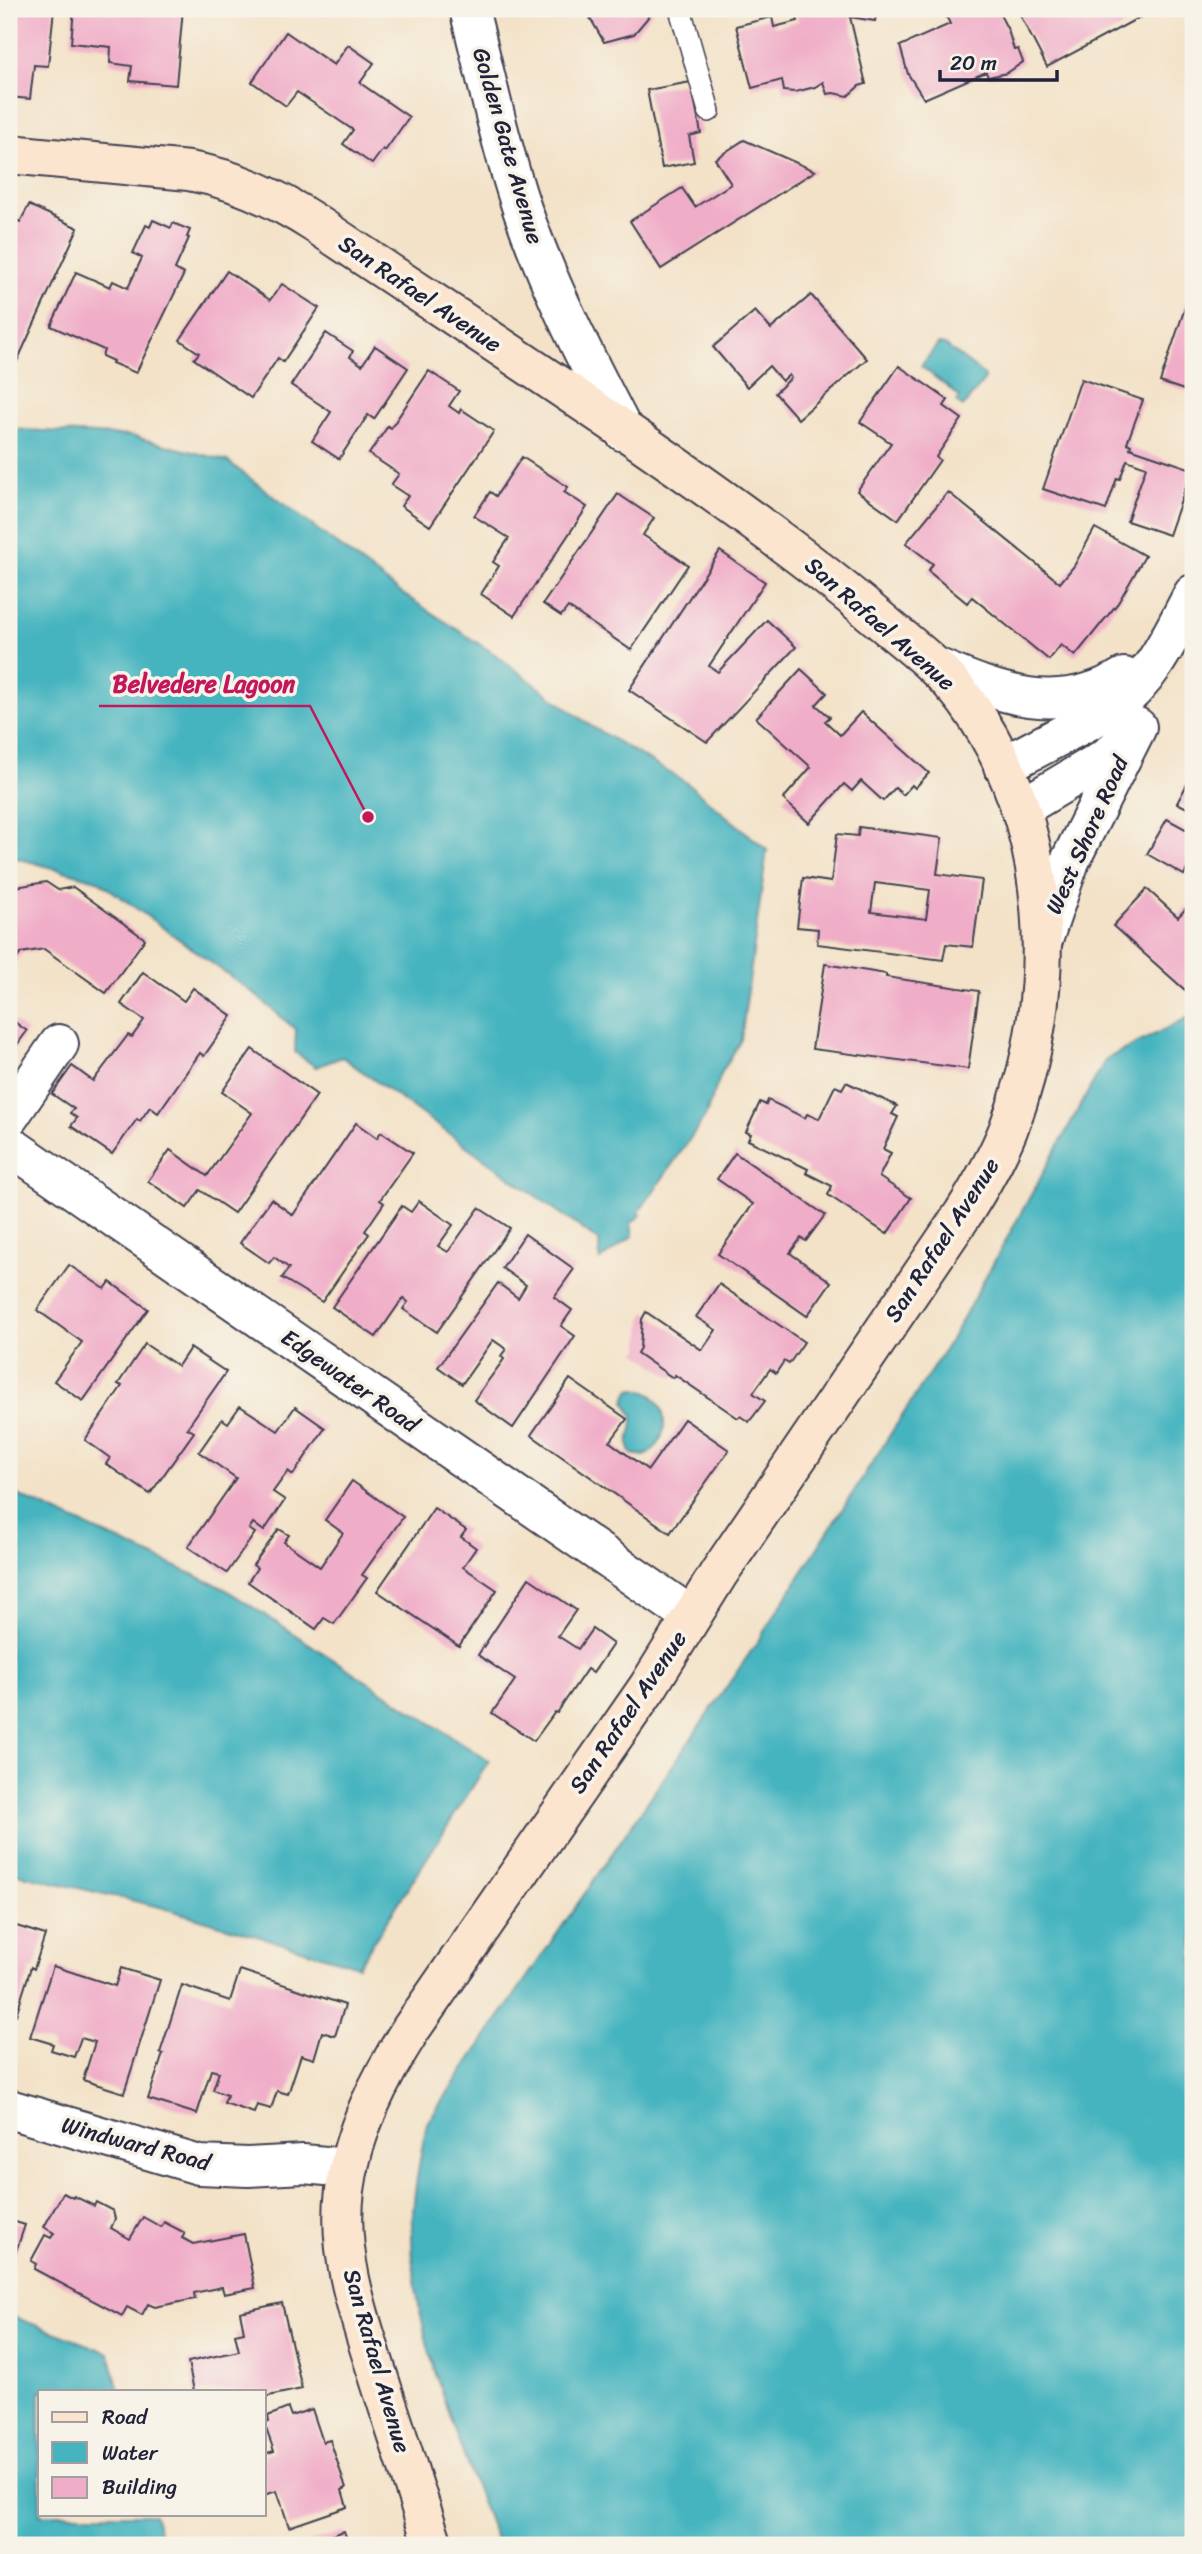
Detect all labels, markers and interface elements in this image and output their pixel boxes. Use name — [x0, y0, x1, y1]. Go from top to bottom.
scale bar — [940, 38, 1057, 82]
street label: Golden Gate Avenue — [460, 43, 556, 249]
text: 20 m — [950, 44, 997, 82]
street label: San Rafael Avenue — [330, 224, 510, 364]
street label: San Rafael Avenue — [795, 546, 965, 702]
callout: Belvedere Lagoon — [99, 661, 310, 706]
text: Belvedere Lagoon — [113, 663, 295, 705]
street label: West Shore Road — [1034, 747, 1141, 921]
street label: San Rafael Avenue — [873, 1149, 1011, 1331]
street label: Edgewater Road — [272, 1318, 429, 1445]
street label: San Rafael Avenue — [558, 1622, 698, 1802]
street label: Windward Road — [57, 2104, 217, 2184]
street label: San Rafael Avenue — [331, 2264, 423, 2458]
legend — [38, 2390, 266, 2516]
text: Road — [102, 2398, 149, 2436]
text: Water — [102, 2434, 159, 2472]
text: Building — [102, 2468, 178, 2506]

